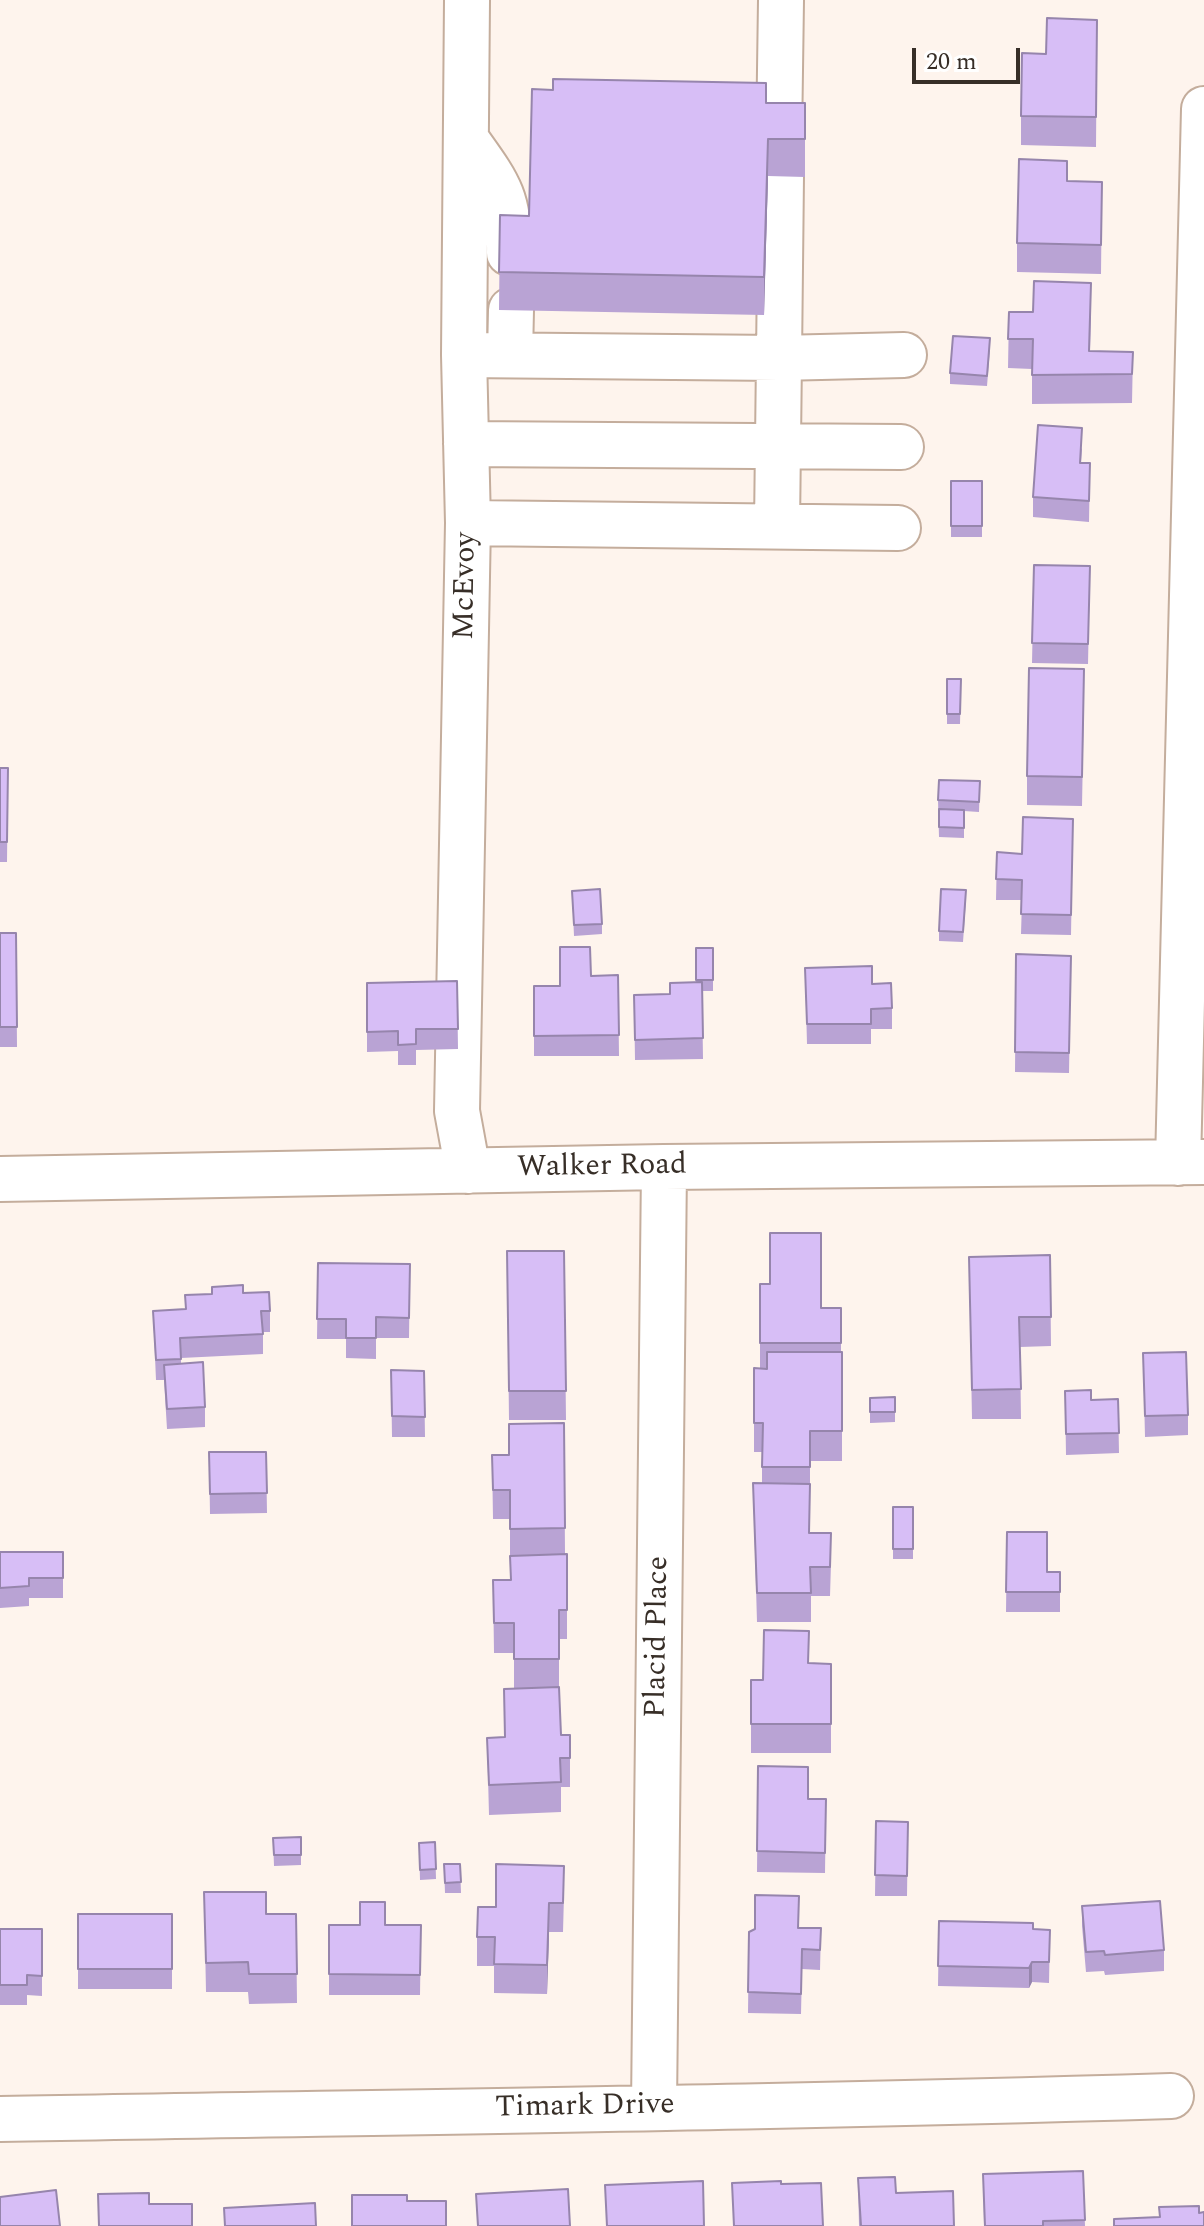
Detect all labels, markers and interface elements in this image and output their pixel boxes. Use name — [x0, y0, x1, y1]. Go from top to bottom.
scale bar — [916, 32, 1024, 82]
text: 20 m — [926, 44, 977, 80]
street label: McEvoy — [448, 532, 486, 640]
street label: Walker Road — [517, 1149, 687, 1187]
street label: Placid Place — [640, 1556, 678, 1718]
street label: Timark Drive — [495, 2088, 675, 2128]

